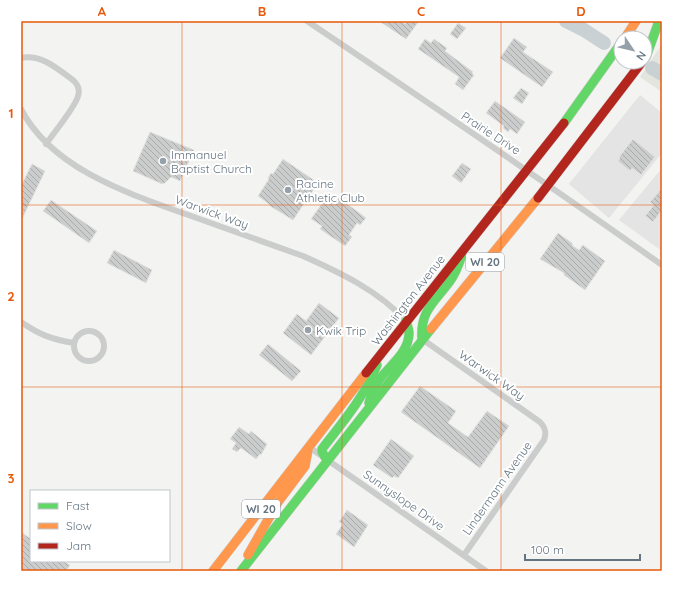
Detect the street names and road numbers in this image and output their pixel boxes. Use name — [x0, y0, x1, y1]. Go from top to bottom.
street label: Prairie Drive — [459, 108, 524, 158]
street label: Warwick Way — [173, 192, 251, 232]
street label: Washington Avenue — [368, 252, 448, 348]
road number: WI 20 — [466, 253, 504, 271]
street label: Warwick Way — [456, 347, 528, 403]
street label: Lindermann Avenue — [459, 438, 535, 538]
street label: Sunnyslope Drive — [360, 466, 448, 534]
road number: WI 20 — [242, 500, 280, 518]

